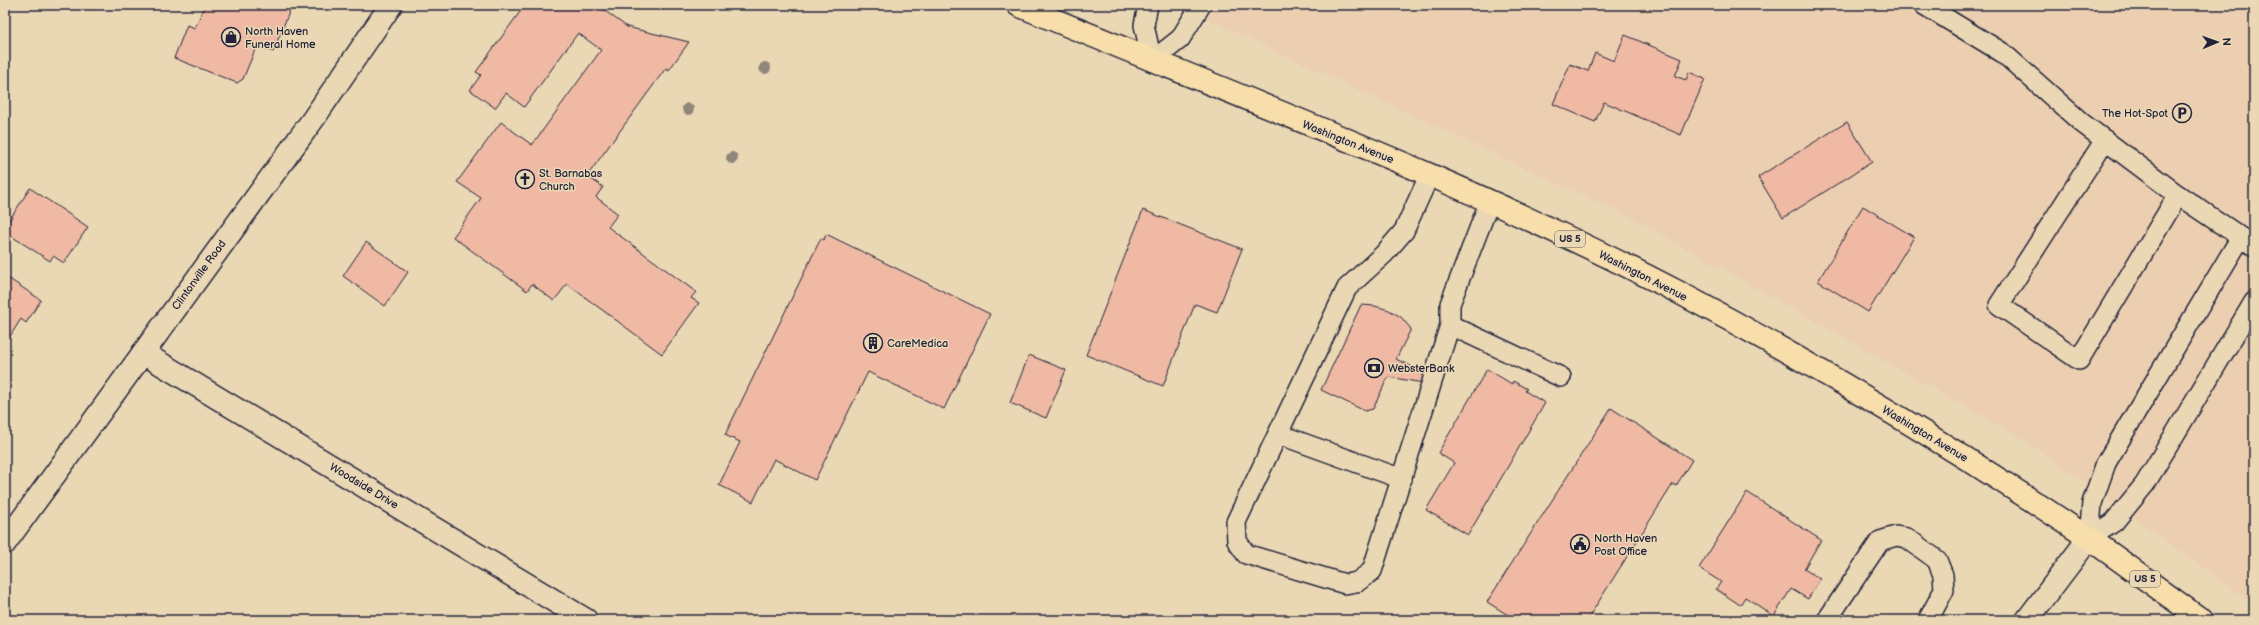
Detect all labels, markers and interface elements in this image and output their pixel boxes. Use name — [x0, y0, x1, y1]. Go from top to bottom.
north arrow — [2197, 22, 2237, 62]
place label: North Haven Funeral Home — [245, 25, 316, 51]
shop icon: North Haven Funeral Home — [220, 26, 242, 48]
text: N — [2220, 37, 2233, 46]
parking icon: The Hot-Spot — [2171, 102, 2193, 124]
place label: The Hot-Spot — [2102, 107, 2169, 120]
street label: Washington Avenue — [1300, 118, 1396, 166]
place label: St. Barnabas Church — [539, 167, 603, 193]
church icon: St. Barnabas Church — [514, 168, 536, 190]
road number: US 5 — [1555, 231, 1585, 247]
street label: Clintonville Road — [169, 237, 229, 313]
street label: Washington Avenue — [1597, 248, 1690, 304]
building icon: CareMedica — [862, 332, 884, 354]
place label: CareMedica — [887, 337, 948, 350]
bank icon: WebsterBank — [1363, 357, 1385, 379]
place label: WebsterBank — [1388, 362, 1455, 375]
street label: Washington Avenue — [1880, 403, 1971, 465]
street label: Woodside Drive — [327, 460, 401, 512]
place label: North Haven Post Office — [1594, 532, 1657, 558]
public building icon: North Haven Post Office — [1569, 533, 1591, 555]
road number: US 5 — [2130, 571, 2160, 587]

